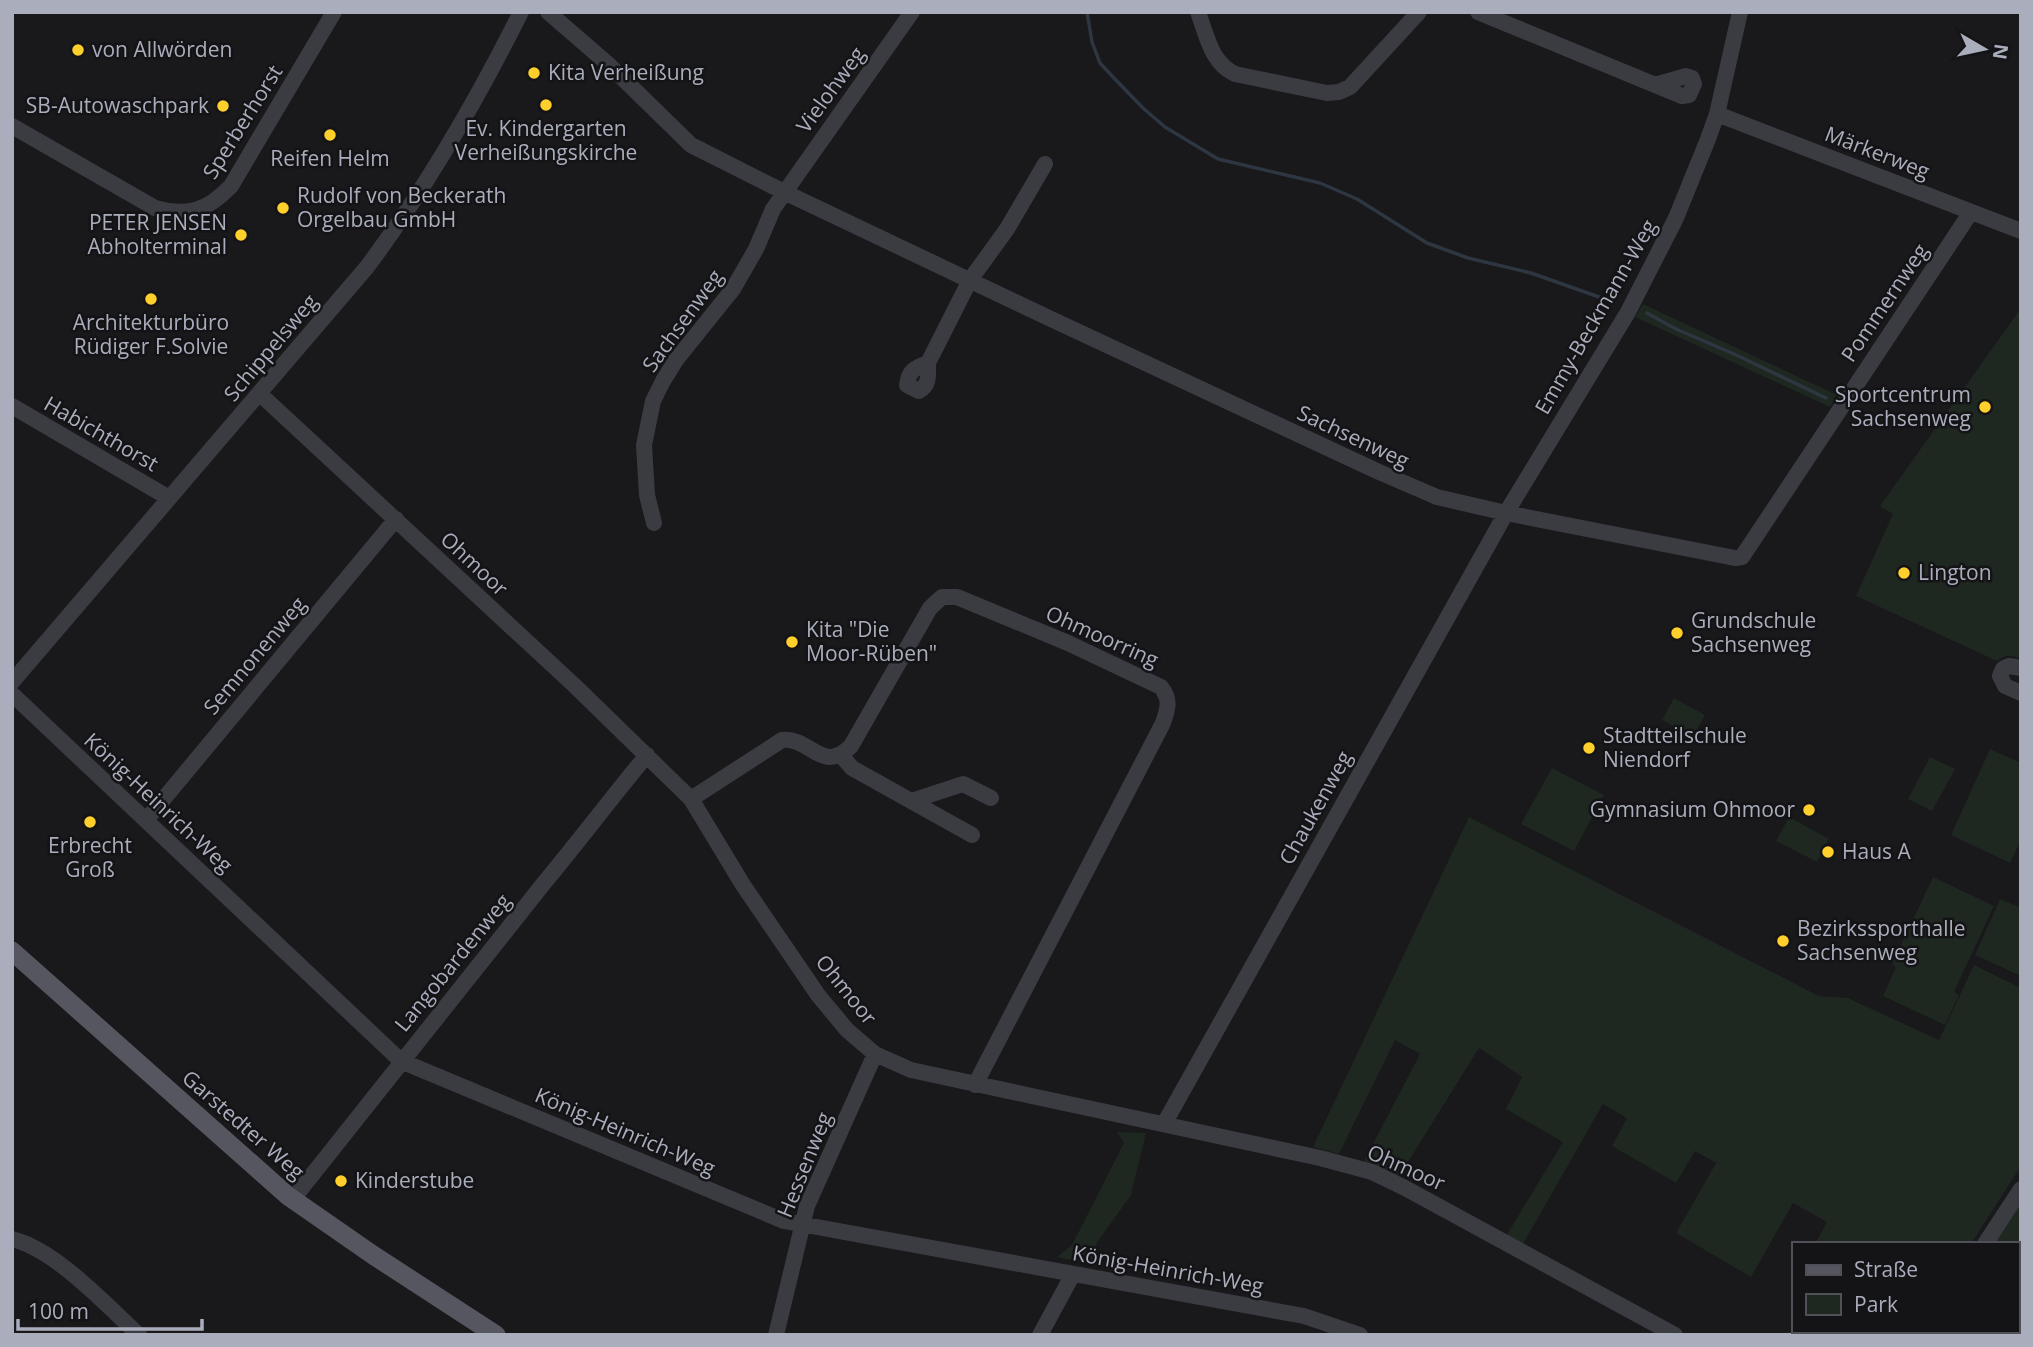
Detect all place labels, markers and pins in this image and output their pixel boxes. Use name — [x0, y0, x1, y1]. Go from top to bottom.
place label: von Allwörden — [92, 35, 232, 63]
marker: von Allwörden — [70, 42, 86, 58]
place label: Kita Verheißung — [548, 58, 704, 86]
marker: Kita Verheißung — [526, 65, 542, 81]
place label: SB-Autowaschpark — [26, 91, 209, 119]
marker: Ev. Kindergarten Verheißungskirche — [538, 97, 554, 113]
marker: SB-Autowaschpark — [215, 98, 231, 114]
place label: Ev. Kindergarten Verheißungskirche — [455, 114, 637, 166]
marker: Reifen Helm — [322, 127, 338, 143]
place label: Reifen Helm — [270, 144, 390, 172]
place label: Rudolf von Beckerath Orgelbau GmbH — [297, 181, 506, 233]
marker: Rudolf von Beckerath Orgelbau GmbH — [275, 200, 291, 216]
place label: PETER JENSEN Abholterminal — [88, 208, 227, 260]
marker: PETER JENSEN Abholterminal — [233, 227, 249, 243]
marker: Architekturbüro Rüdiger F.Solvie — [143, 291, 159, 307]
place label: Architekturbüro Rüdiger F.Solvie — [73, 308, 229, 360]
place label: Sportcentrum Sachsenweg — [1835, 380, 1971, 432]
marker: Sportcentrum Sachsenweg — [1977, 399, 1993, 415]
place label: Lington — [1918, 558, 1992, 586]
marker: Lington — [1896, 565, 1912, 581]
place label: Grundschule Sachsenweg — [1691, 606, 1816, 658]
place label: Kita "Die Moor-Rüben" — [806, 615, 937, 667]
marker: Grundschule Sachsenweg — [1669, 625, 1685, 641]
marker: Kita "Die Moor-Rüben" — [784, 634, 800, 650]
place label: Stadtteilschule Niendorf — [1603, 721, 1747, 773]
marker: Stadtteilschule Niendorf — [1581, 740, 1597, 756]
place label: Gymnasium Ohmoor — [1590, 795, 1795, 823]
marker: Gymnasium Ohmoor — [1801, 802, 1817, 818]
marker: Erbrecht Groß — [82, 814, 98, 830]
place label: Erbrecht Groß — [48, 831, 132, 883]
place label: Haus A — [1842, 837, 1911, 865]
marker: Haus A — [1820, 844, 1836, 860]
place label: Bezirkssporthalle Sachsenweg — [1797, 914, 1966, 966]
marker: Bezirkssporthalle Sachsenweg — [1775, 933, 1791, 949]
place label: Kinderstube — [355, 1166, 474, 1194]
marker: Kinderstube — [333, 1173, 349, 1189]

